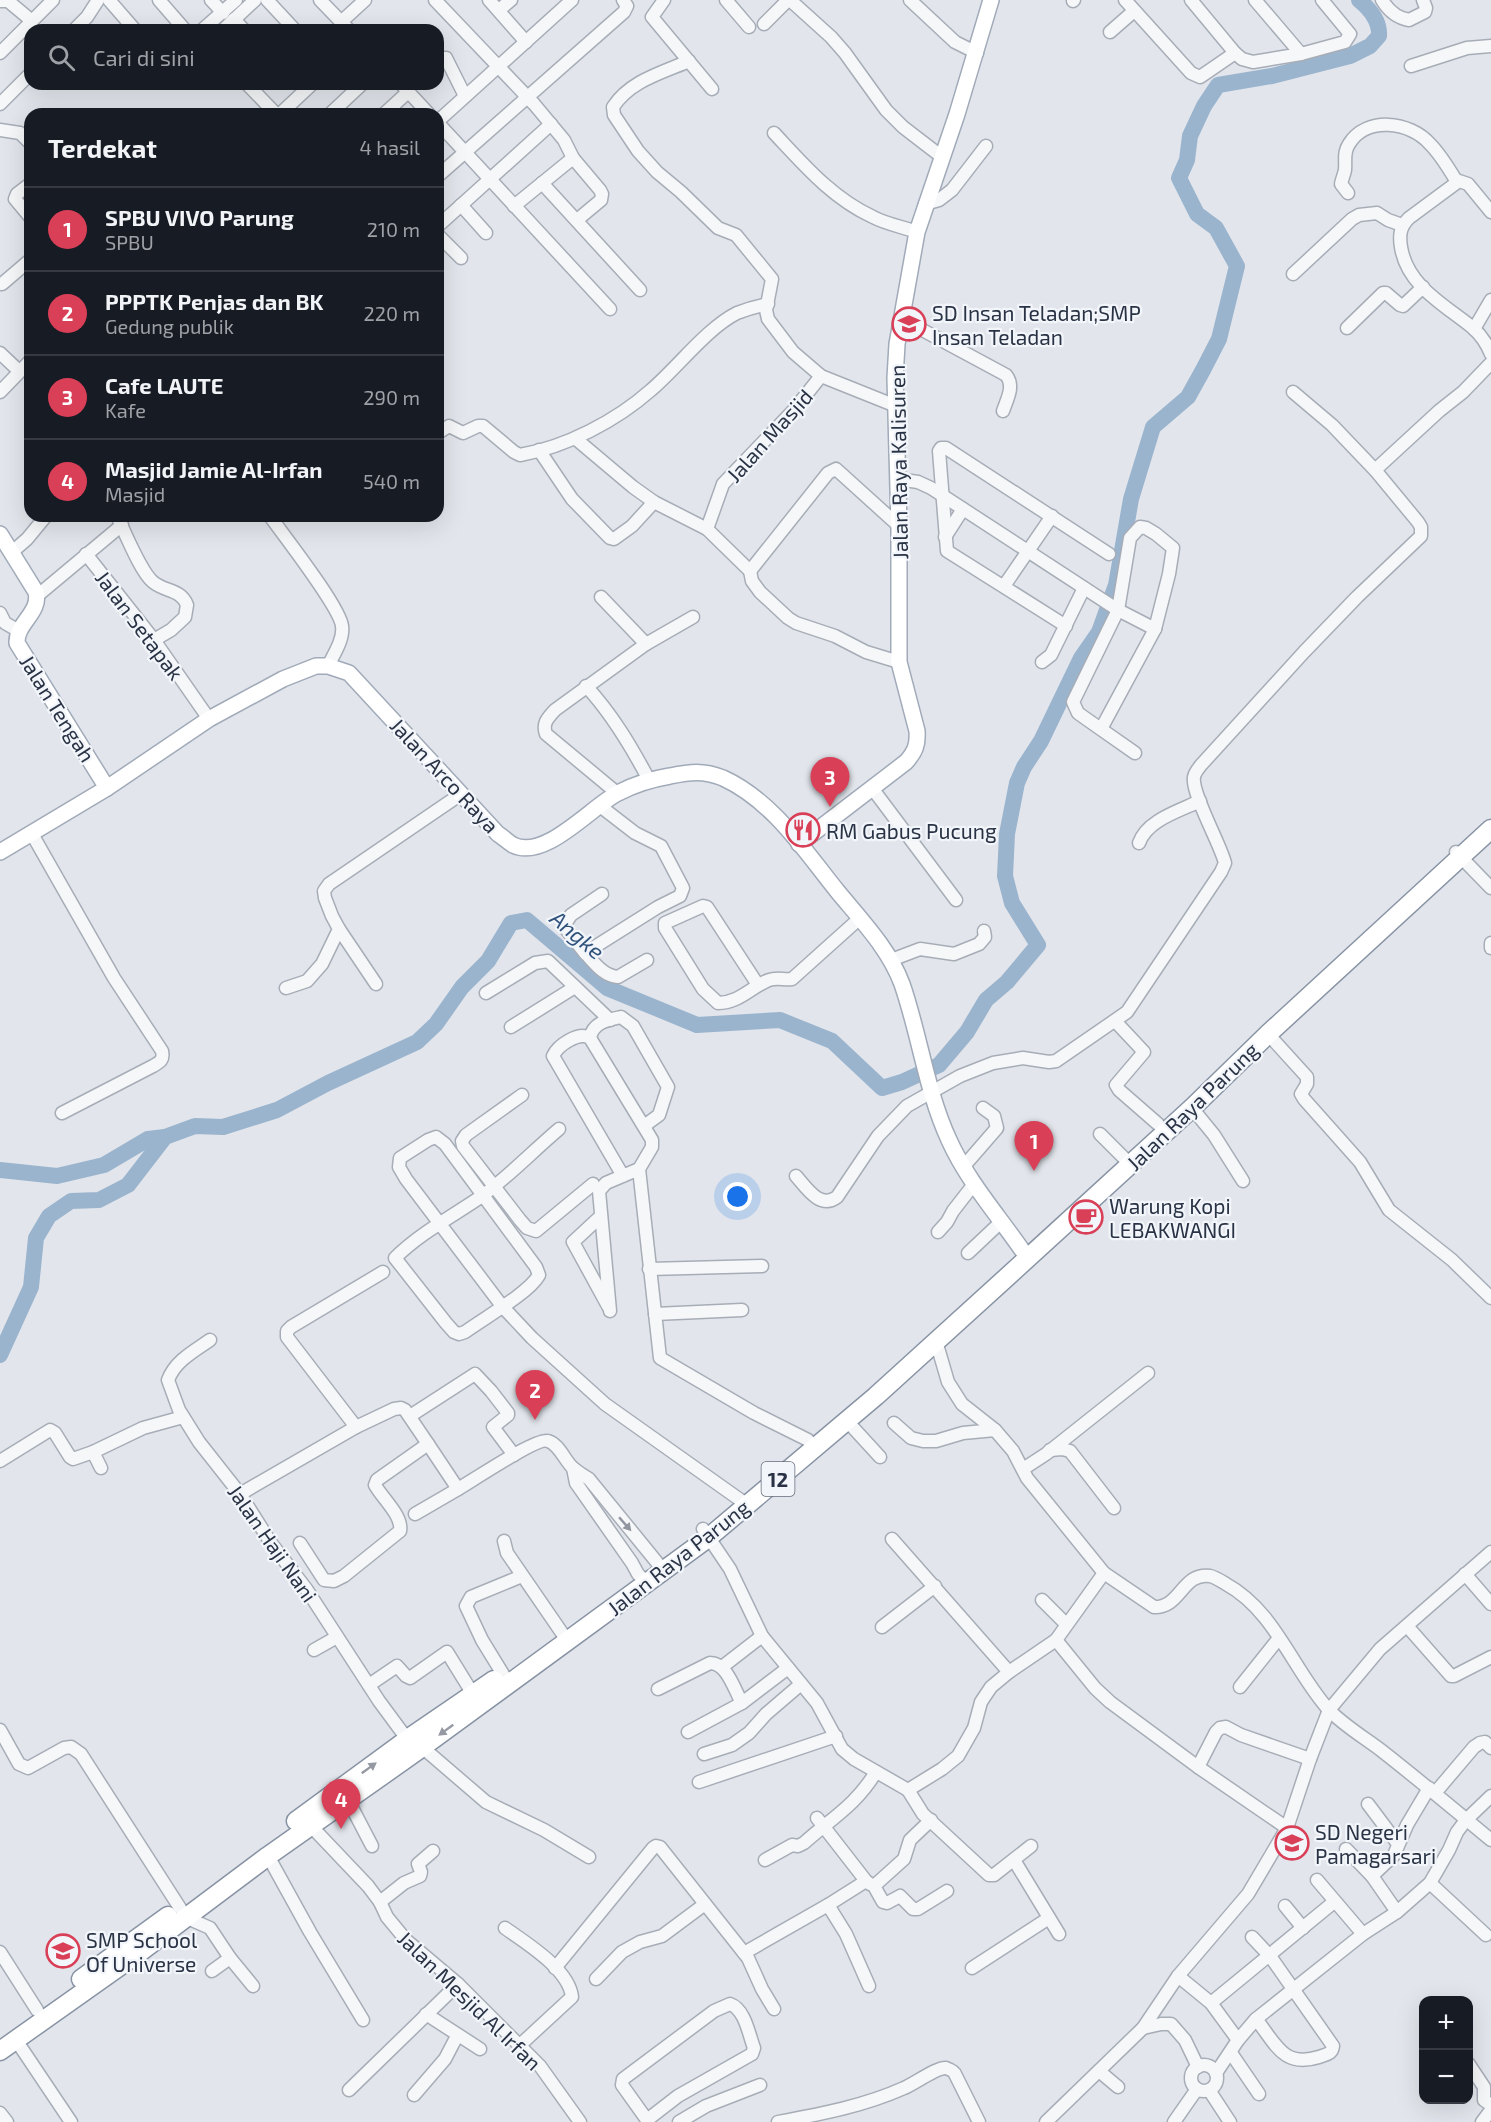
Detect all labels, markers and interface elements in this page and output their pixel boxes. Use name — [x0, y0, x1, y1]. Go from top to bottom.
search box — [24, 24, 444, 90]
icon: search — [45, 41, 78, 74]
text: Cari di sini — [93, 44, 195, 70]
text: Terdekat — [48, 132, 157, 163]
text: 4 hasil — [360, 135, 420, 159]
text: SPBU VIVO Parung — [105, 204, 294, 230]
text: 1 — [63, 217, 72, 241]
text: 210 m — [367, 217, 420, 241]
text: SPBU — [105, 230, 154, 254]
text: PPPTK Penjas dan BK — [105, 288, 323, 314]
place label: SD Insan Teladan;SMP Insan Teladan — [932, 300, 1141, 349]
text: 2 — [62, 301, 73, 325]
text: 220 m — [363, 301, 420, 325]
school or university icon: SD Insan Teladan;SMP Insan Teladan — [891, 306, 927, 342]
text: Gedung publik — [105, 314, 234, 338]
street label: Jalan Raya Kalisuren — [884, 364, 912, 560]
text: Cafe LAUTE — [105, 372, 223, 398]
street label: Jalan Masjid — [721, 383, 818, 487]
text: 3 — [62, 385, 73, 409]
text: 290 m — [363, 385, 420, 409]
text: Kafe — [105, 398, 146, 422]
text: Masjid Jamie Al-Irfan — [105, 456, 323, 482]
text: 4 — [61, 469, 74, 493]
text: 540 m — [363, 469, 420, 493]
text: Masjid — [105, 482, 165, 506]
street label: Jalan Setapak — [91, 565, 189, 685]
street label: Jalan Tengah — [15, 650, 101, 766]
street label: Jalan Arco Raya — [385, 712, 505, 838]
pin: 3 — [810, 758, 850, 807]
restaurant icon: RM Gabus Pucung — [785, 812, 821, 848]
place label: RM Gabus Pucung — [826, 818, 997, 843]
water label: Angke — [545, 903, 610, 964]
street label: Jalan Raya Parung — [1121, 1037, 1263, 1175]
pin: 1 — [1014, 1122, 1054, 1171]
your location — [723, 1182, 752, 1211]
place label: Warung Kopi LEBAKWANGI — [1109, 1193, 1236, 1242]
cafe icon: Warung Kopi LEBAKWANGI — [1068, 1199, 1104, 1235]
pin: 2 — [516, 1370, 554, 1420]
road number: 12 — [762, 1462, 794, 1496]
street label: Jalan Haji Nani — [222, 1479, 323, 1607]
street label: Jalan Raya Parung — [602, 1494, 754, 1620]
one-way arrow — [618, 1516, 631, 1531]
one-way arrow — [439, 1724, 455, 1736]
one-way arrow — [360, 1762, 376, 1774]
pin: 4 — [322, 1780, 360, 1829]
place label: SD Negeri Pamagarsari — [1315, 1819, 1436, 1868]
school or university icon: SD Negeri Pamagarsari — [1274, 1825, 1310, 1861]
street label: Jalan Mesjid Al Irfan — [392, 1925, 547, 2076]
place label: SMP School Of Universe — [86, 1927, 198, 1976]
school or university icon: SMP School Of Universe — [45, 1933, 81, 1969]
map controls — [1419, 1996, 1473, 2104]
button: + — [1419, 1996, 1473, 2050]
button: − — [1419, 2050, 1473, 2104]

